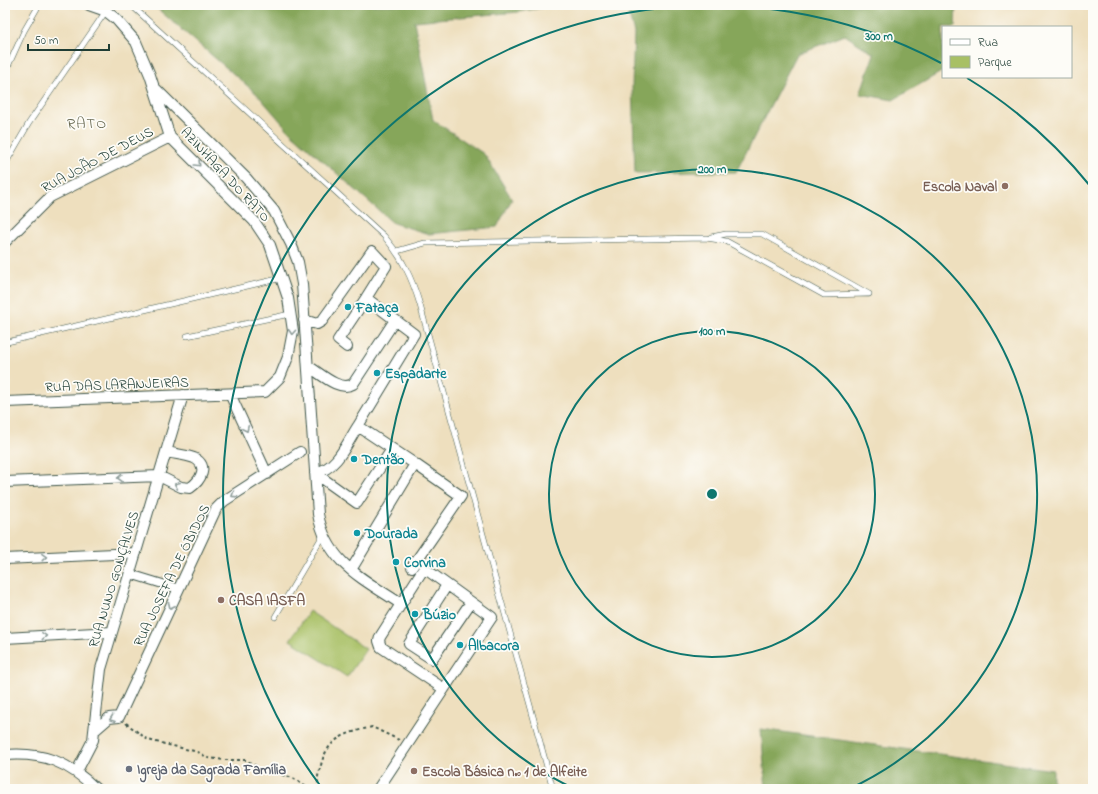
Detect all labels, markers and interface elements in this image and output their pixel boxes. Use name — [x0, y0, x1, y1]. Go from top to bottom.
scale bar — [28, 26, 109, 52]
legend — [942, 26, 1072, 78]
text: 300 m — [864, 28, 894, 46]
text: 50 m — [34, 32, 58, 50]
text: Rua — [978, 34, 998, 52]
text: Parque — [978, 54, 1012, 72]
district label: RATO — [67, 113, 107, 135]
street label: RUA JOÃO DE DEUS — [38, 122, 157, 199]
street label: AZINHAGA DO RATO — [175, 123, 275, 227]
one-way arrow — [193, 159, 201, 167]
text: 200 m — [697, 161, 727, 179]
place label: Escola Naval — [923, 177, 998, 198]
marker: Escola Naval — [1000, 181, 1010, 191]
place label: Fataça — [355, 298, 399, 319]
marker: Fataça — [343, 302, 353, 312]
text: 100 m — [699, 323, 726, 341]
one-way arrow — [287, 329, 296, 336]
place label: Espadarte — [385, 364, 447, 385]
marker: Espadarte — [372, 368, 382, 378]
street label: RUA DAS LARANJEIRAS — [45, 372, 189, 399]
one-way arrow — [241, 425, 249, 432]
place label: Dentão — [361, 450, 405, 471]
marker: Dentão — [349, 454, 359, 464]
one-way arrow — [117, 473, 123, 482]
one-way arrow — [174, 481, 181, 489]
centre of rings — [705, 487, 719, 501]
one-way arrow — [231, 490, 238, 497]
street label: RUA JOSEFA DE ÓBIDOS — [129, 501, 216, 650]
street label: RUA NUNO GONÇALVES — [84, 509, 145, 650]
place label: Dourada — [364, 524, 418, 545]
marker: Dourada — [352, 528, 362, 538]
one-way arrow — [41, 553, 47, 562]
place label: Corvina — [404, 553, 446, 574]
marker: Corvina — [391, 557, 401, 567]
place label: CASA IASFA — [229, 591, 305, 612]
marker: CASA IASFA — [216, 595, 226, 605]
one-way arrow — [168, 601, 176, 609]
place label: Búzio — [422, 605, 456, 626]
marker: Búzio — [410, 609, 420, 619]
one-way arrow — [41, 631, 47, 640]
place label: Albacora — [468, 636, 520, 657]
marker: Albacora — [455, 640, 465, 650]
one-way arrow — [109, 714, 116, 723]
place label: Igreja da Sagrada Família — [137, 760, 287, 783]
place label: Escola Básica n.º 1 de Alfeite — [422, 762, 588, 783]
marker: Igreja da Sagrada Família — [124, 764, 134, 774]
marker: Escola Básica n.º 1 de Alfeite — [409, 766, 419, 776]

